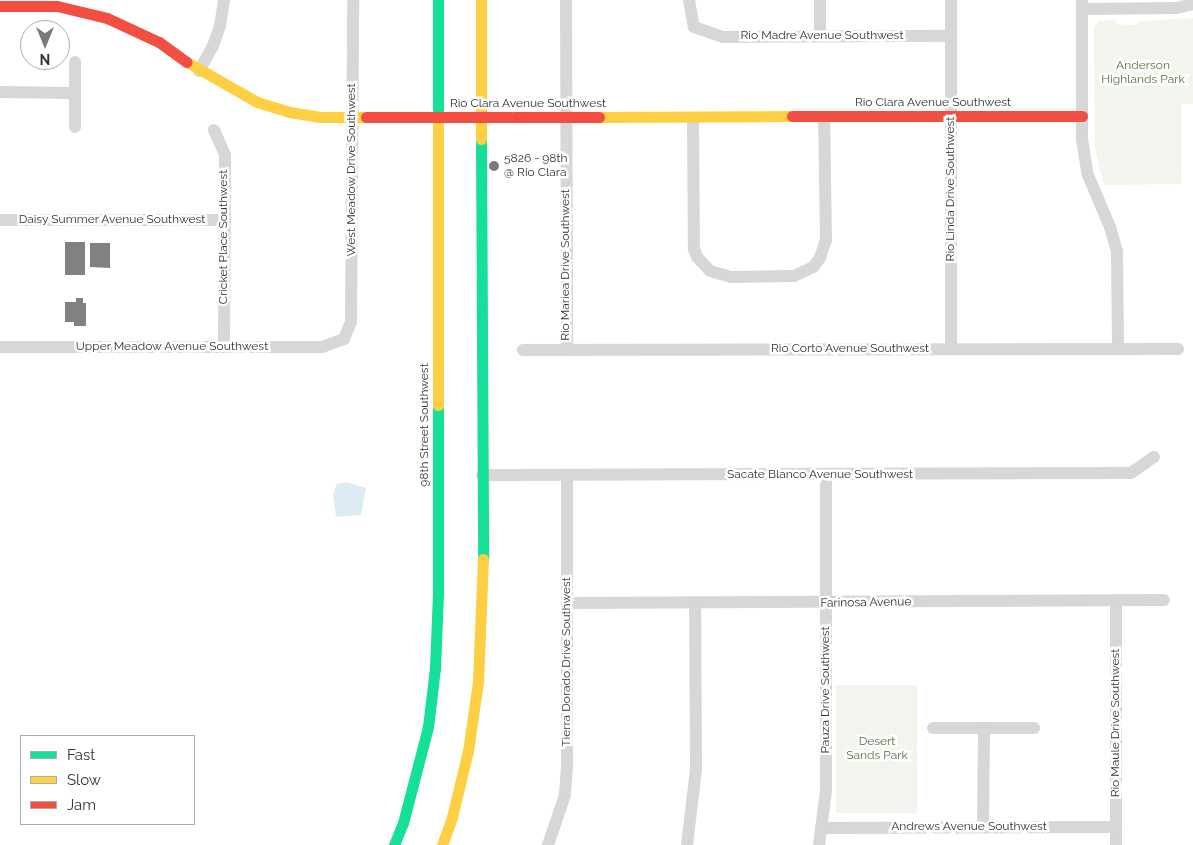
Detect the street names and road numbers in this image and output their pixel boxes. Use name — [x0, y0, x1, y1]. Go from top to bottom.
street label: Rio Madre Avenue Southwest — [740, 29, 904, 43]
street label: West Meadow Drive Southwest — [345, 83, 359, 257]
street label: Rio Clara Avenue Southwest — [855, 96, 1011, 110]
street label: Rio Clara Avenue Southwest — [450, 97, 606, 111]
street label: Rio Linda Drive Southwest — [944, 117, 958, 261]
street label: Cricket Place Southwest — [217, 170, 231, 304]
street label: Rio Mariea Drive Southwest — [559, 189, 573, 341]
street label: Daisy Summer Avenue Southwest — [18, 213, 206, 227]
street label: Upper Meadow Avenue Southwest — [75, 340, 269, 354]
street label: Rio Corto Avenue Southwest — [771, 342, 929, 356]
street label: 98th Street Southwest — [418, 363, 432, 487]
street label: Sacate Blanco Avenue Southwest — [727, 468, 913, 482]
street label: Tierra Dorado Drive Southwest — [560, 577, 574, 747]
street label: Farinosa Avenue — [820, 595, 912, 611]
street label: Pauza Drive Southwest — [819, 626, 833, 754]
street label: Rio Maule Drive Southwest — [1109, 649, 1123, 797]
street label: Andrews Avenue Southwest — [891, 820, 1047, 834]

